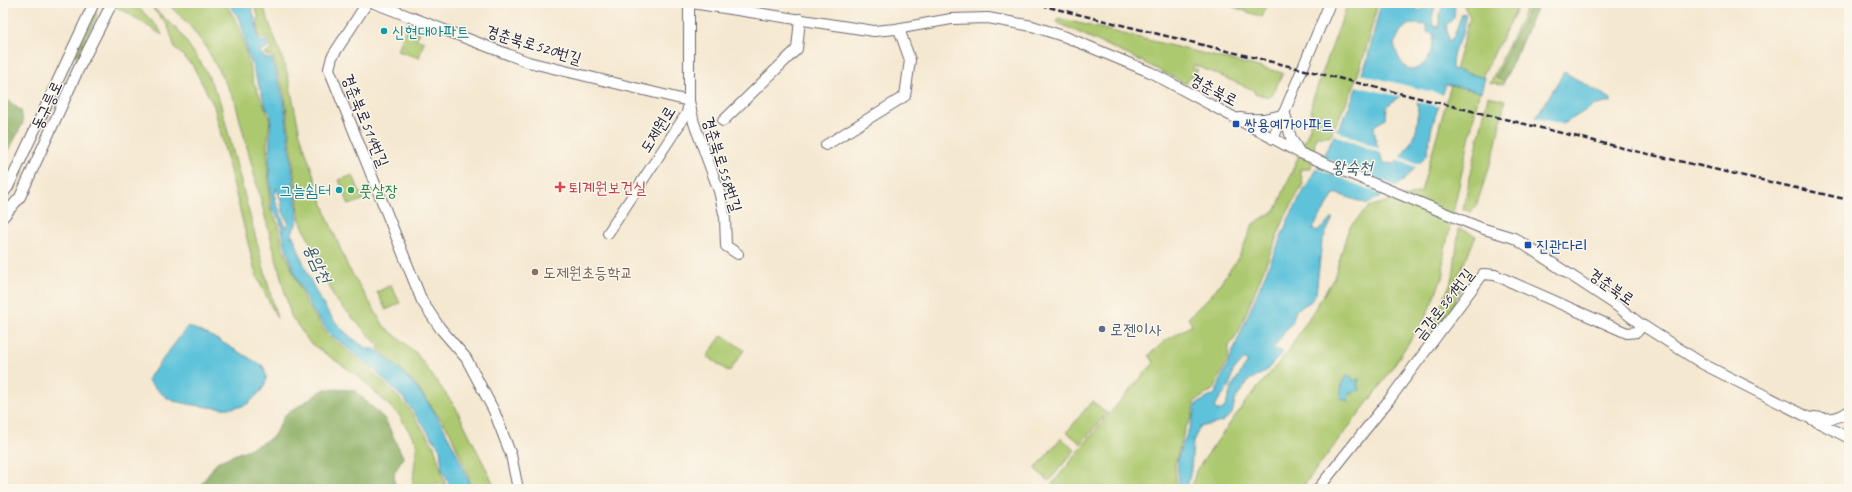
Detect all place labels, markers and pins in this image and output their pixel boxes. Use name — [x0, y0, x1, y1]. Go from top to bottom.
place label: 신현대아파트 — [392, 22, 469, 42]
marker: 신현대아파트 — [379, 26, 389, 36]
place label: 쌍용예가아파트 — [1244, 115, 1334, 135]
marker: 쌍용예가아파트 — [1231, 119, 1241, 129]
place label: 퇴계원보건실 — [569, 178, 646, 198]
place label: 그늘쉼터 — [280, 181, 331, 201]
place label: 풋살장 — [359, 181, 398, 201]
marker: 퇴계원보건실 — [554, 181, 566, 193]
marker: 그늘쉼터 — [334, 185, 344, 195]
marker: 풋살장 — [346, 185, 356, 195]
place label: 진관다리 — [1536, 236, 1588, 256]
marker: 진관다리 — [1523, 240, 1533, 250]
place label: 도제원초등학교 — [543, 263, 633, 283]
marker: 도제원초등학교 — [530, 267, 540, 277]
place label: 로젠이사 — [1110, 320, 1162, 340]
marker: 로젠이사 — [1097, 324, 1107, 334]

